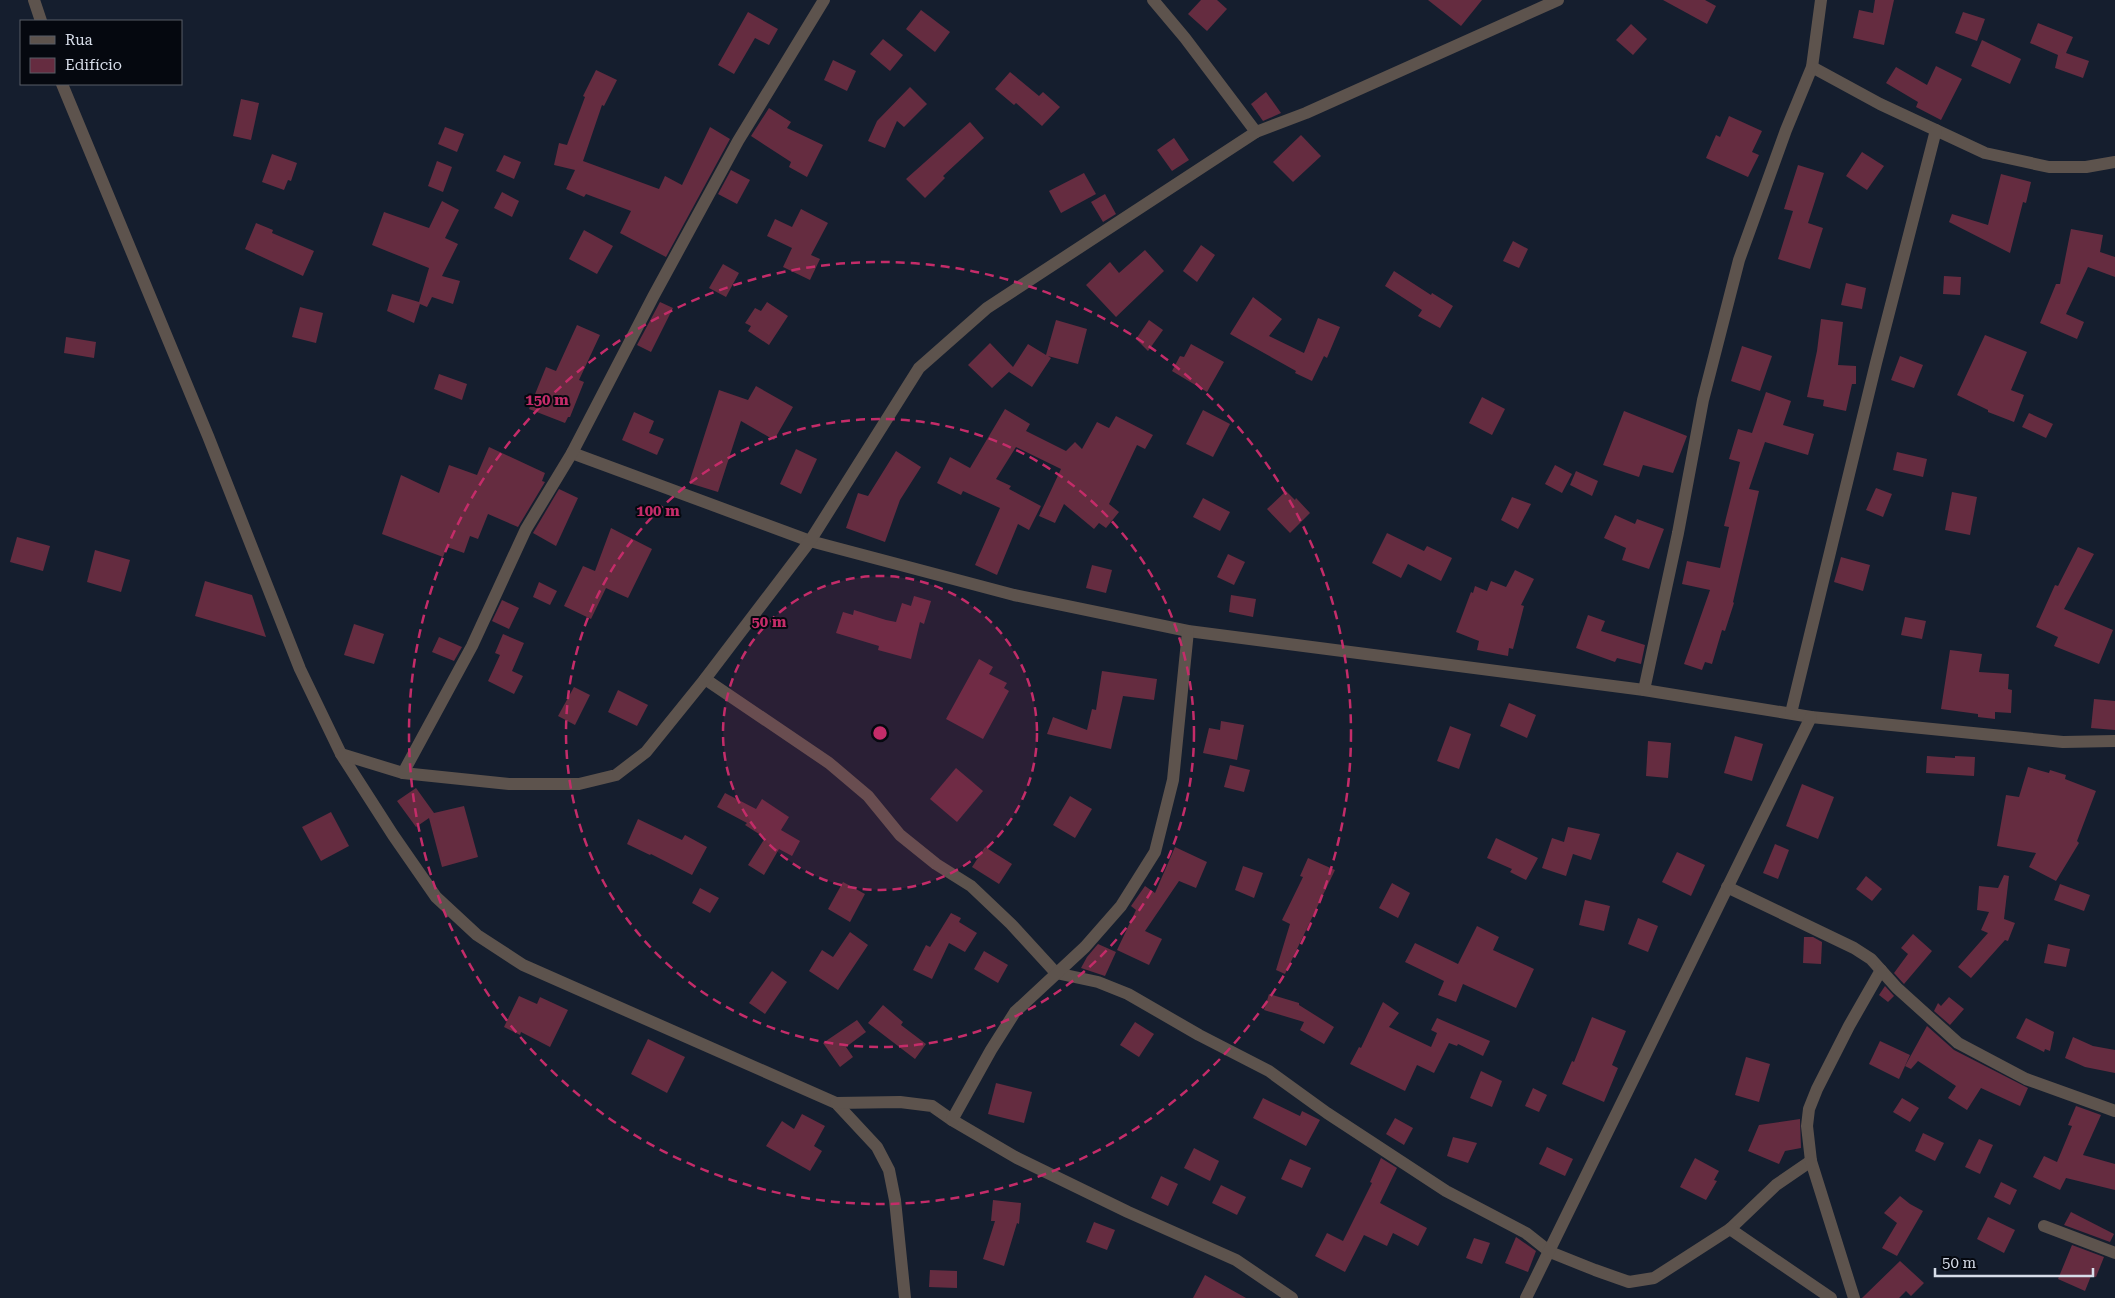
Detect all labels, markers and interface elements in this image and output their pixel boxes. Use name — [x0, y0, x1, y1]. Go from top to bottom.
legend — [20, 20, 182, 85]
text: Rua — [65, 31, 93, 49]
text: Edifício — [65, 56, 122, 74]
text: 150 m — [525, 391, 569, 409]
text: 100 m — [636, 502, 680, 520]
text: 50 m — [751, 613, 787, 631]
centre of rings — [871, 724, 889, 742]
scale bar — [1935, 1246, 2092, 1278]
text: 50 m — [1942, 1254, 1977, 1272]

